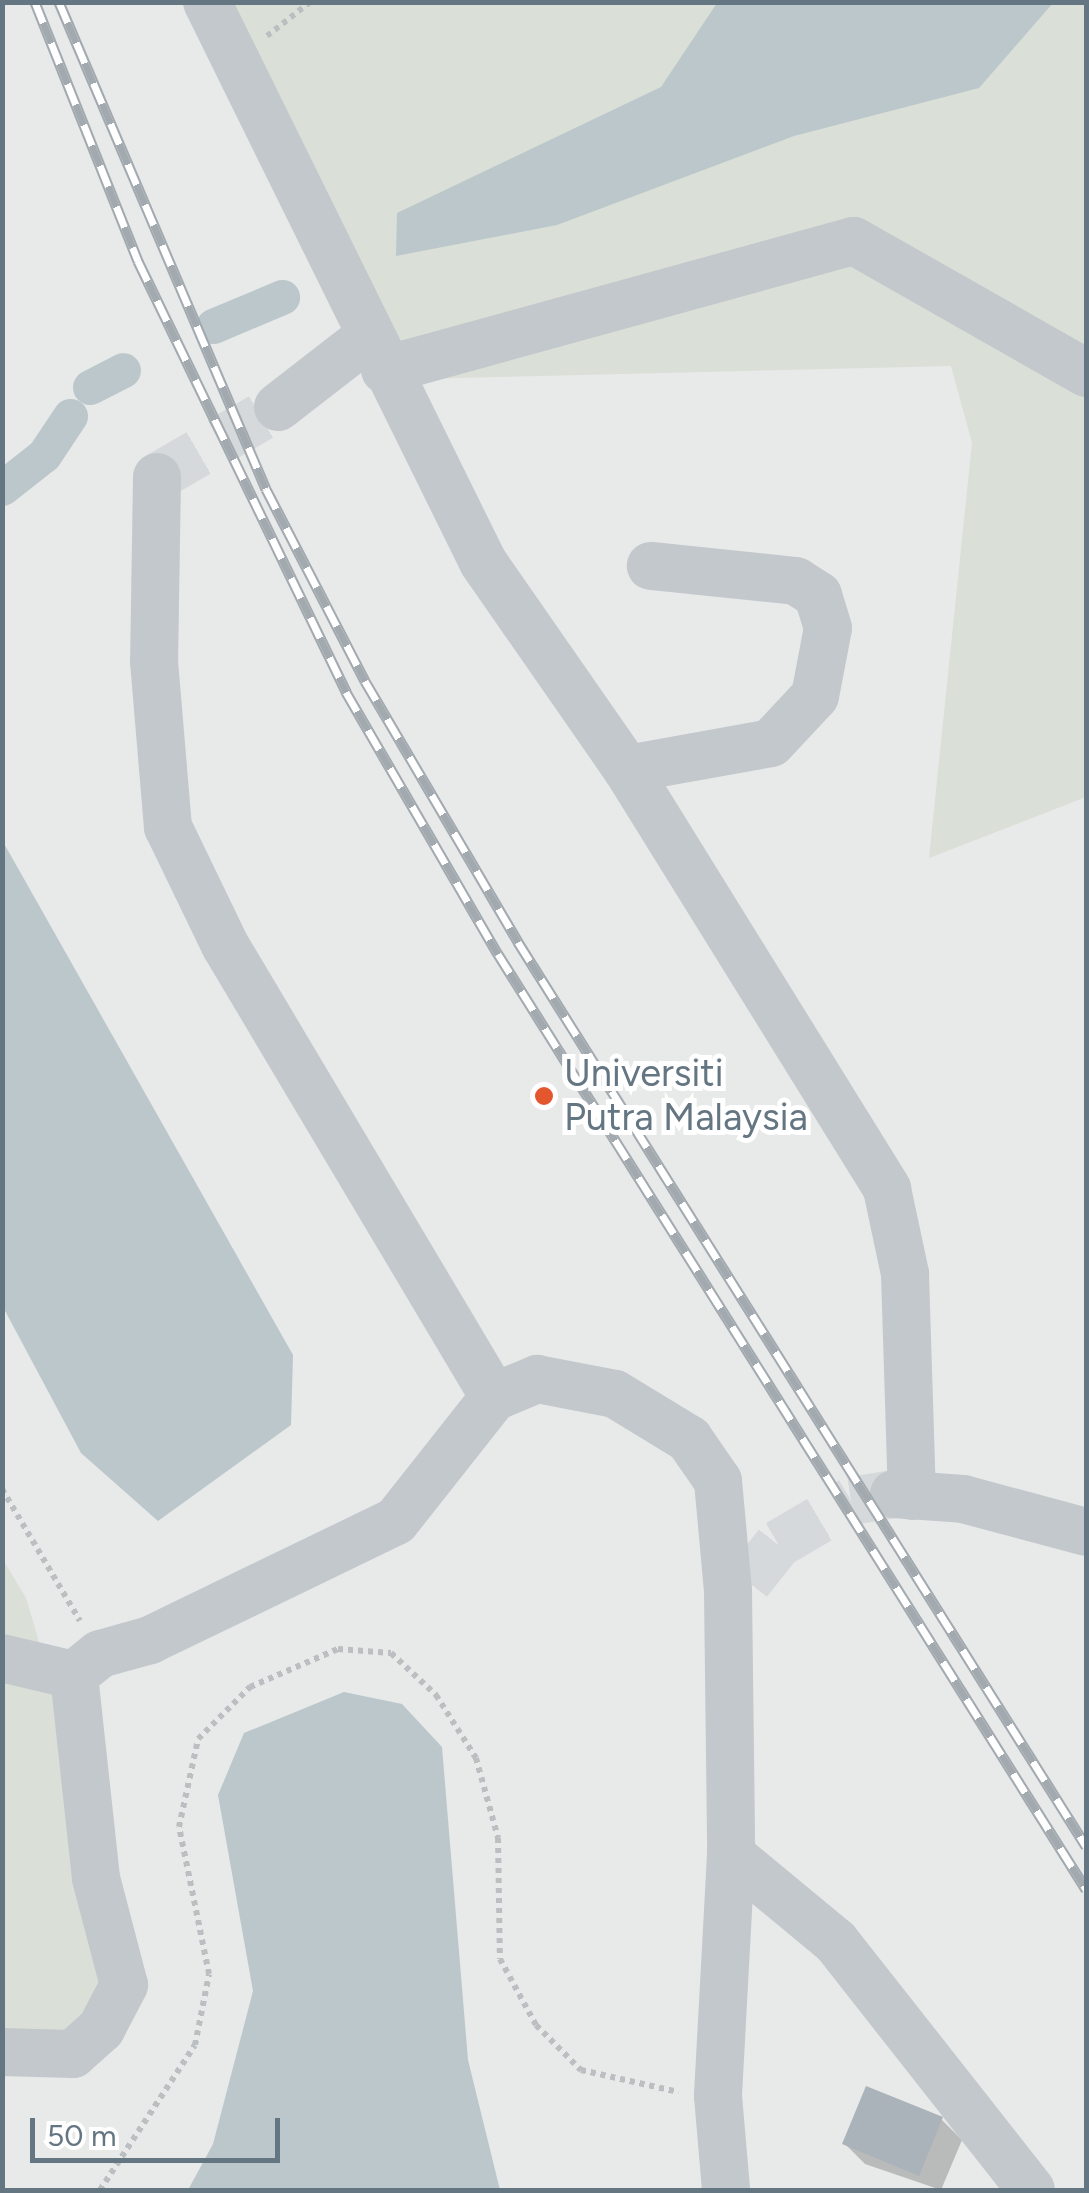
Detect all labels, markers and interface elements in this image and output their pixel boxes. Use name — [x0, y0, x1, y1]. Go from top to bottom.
place label: Universiti Putra Malaysia — [564, 1051, 808, 1140]
marker: Universiti Putra Malaysia — [533, 1085, 555, 1107]
scale bar — [35, 2098, 285, 2160]
text: 50 m — [47, 2117, 116, 2154]

